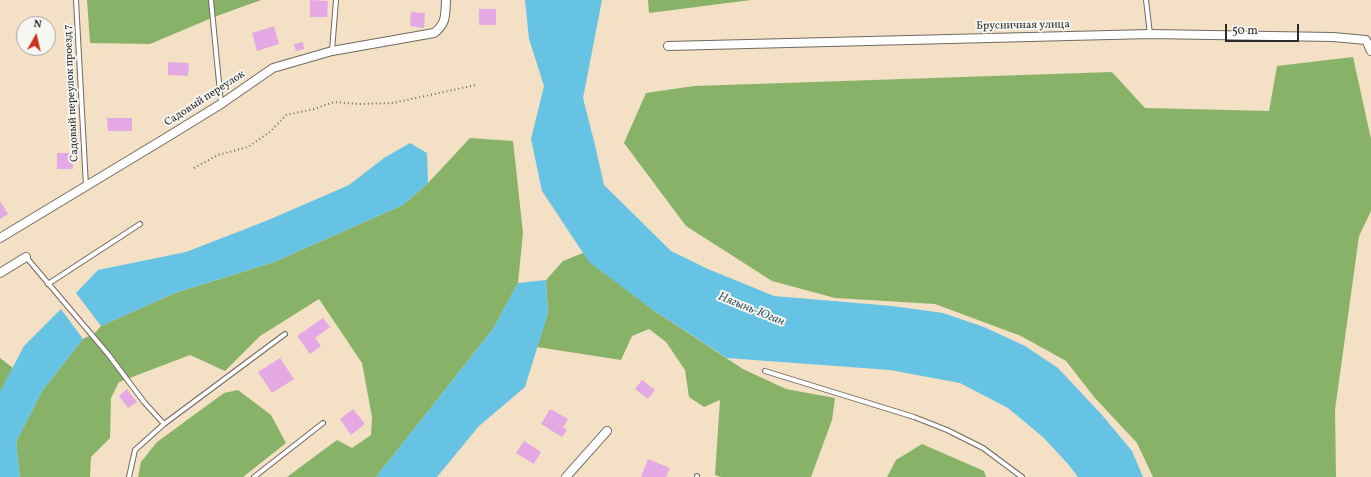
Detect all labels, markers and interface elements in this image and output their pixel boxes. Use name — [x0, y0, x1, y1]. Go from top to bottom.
north arrow — [16, 16, 56, 56]
scale bar — [1227, 16, 1301, 42]
text: N — [33, 17, 43, 33]
street label: Брусничная улица — [976, 19, 1070, 33]
text: 50 m — [1232, 23, 1258, 39]
street label: Садовый переулок проезд 7 — [62, 24, 82, 162]
street label: Садовый переулок — [162, 68, 248, 130]
water label: Нягынь-Юган — [716, 290, 786, 330]

